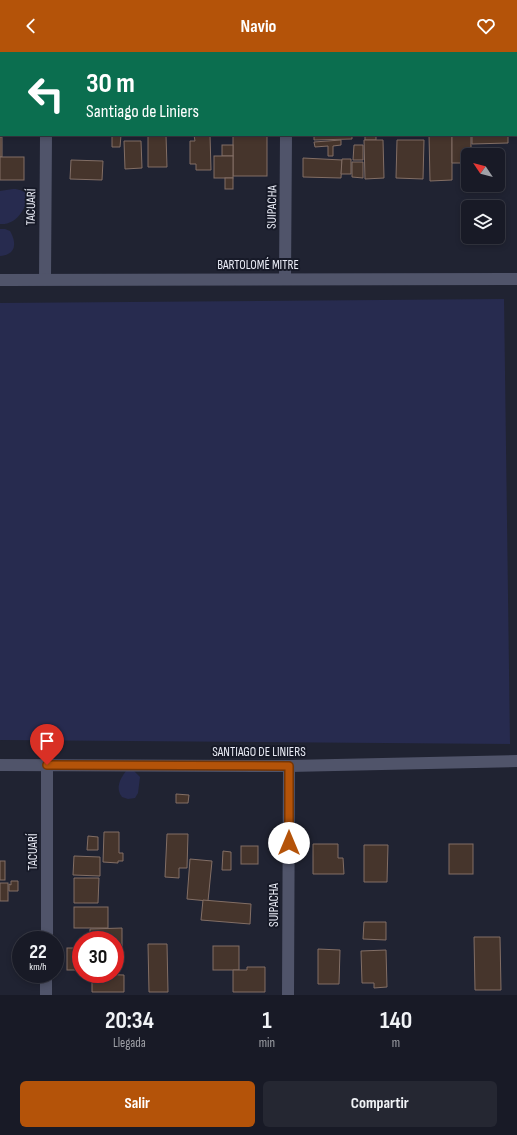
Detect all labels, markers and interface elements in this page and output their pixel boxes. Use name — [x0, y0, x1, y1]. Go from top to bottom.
icon: back — [20, 15, 42, 37]
icon: heart — [475, 15, 497, 37]
text: Navio — [241, 16, 276, 37]
text: 30 m — [86, 67, 135, 100]
icon: left — [20, 68, 72, 120]
text: Santiago de Liniers — [86, 101, 199, 122]
north arrow — [461, 148, 505, 192]
map controls — [461, 148, 505, 244]
street label: SUIPACHA — [264, 185, 280, 229]
street label: TACUARÍ — [23, 188, 39, 226]
button: layers — [461, 200, 505, 244]
street label: BARTOLOMÉ MITRE — [217, 257, 299, 273]
pin — [30, 724, 64, 765]
icon: arrive — [36, 730, 58, 752]
street label: SANTIAGO DE LINIERS — [212, 744, 306, 760]
position arrow — [268, 822, 310, 864]
street label: TACUARÍ — [25, 833, 41, 871]
street label: SUIPACHA — [266, 883, 282, 927]
speed limit sign: 30 — [72, 931, 124, 983]
text: 22 — [29, 940, 47, 964]
text: km/h — [29, 961, 47, 973]
text: 20:34 — [105, 1006, 154, 1035]
text: 1 — [262, 1006, 272, 1035]
text: 140 — [380, 1006, 412, 1035]
text: Llegada — [113, 1035, 146, 1051]
text: min — [259, 1035, 275, 1051]
text: m — [392, 1035, 400, 1051]
button: Salir — [20, 1081, 255, 1127]
button: Compartir — [263, 1081, 497, 1127]

